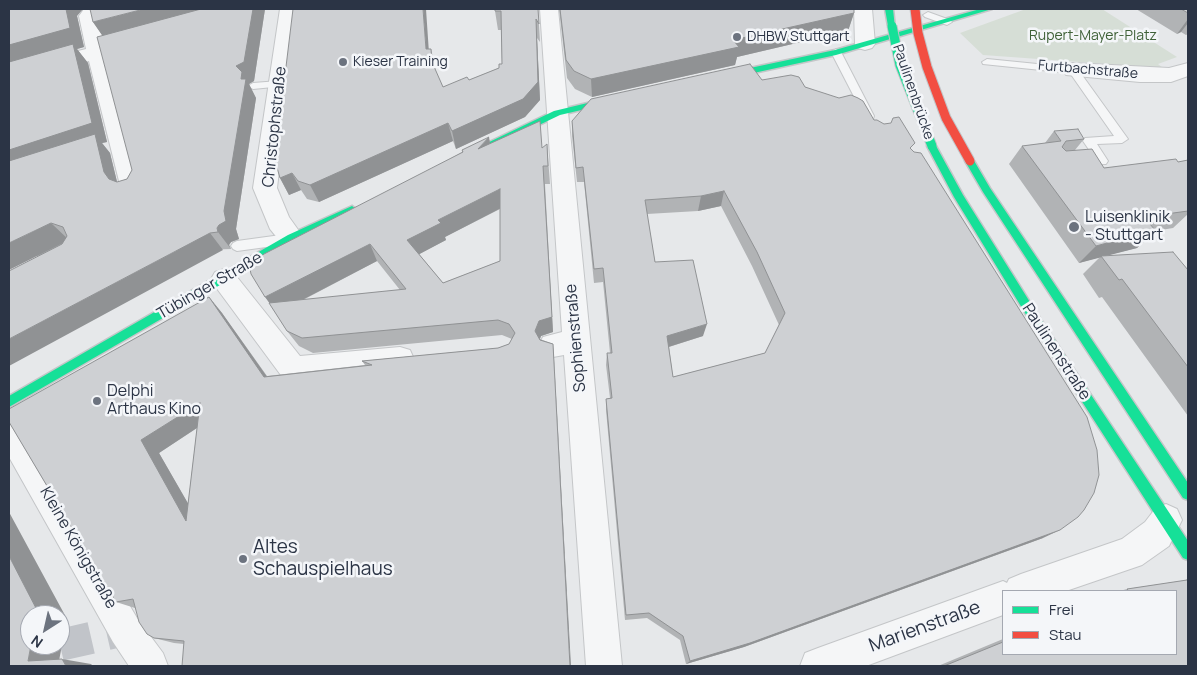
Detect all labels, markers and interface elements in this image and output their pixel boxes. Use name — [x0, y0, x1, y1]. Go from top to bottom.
park label: Rupert-Mayer-Platz — [1029, 28, 1157, 44]
place label: DHBW Stuttgart — [747, 29, 850, 45]
marker: DHBW Stuttgart — [731, 31, 743, 43]
street label: Paulinenbrücke — [889, 42, 937, 142]
place label: Kieser Training — [353, 54, 448, 70]
marker: Kieser Training — [337, 56, 349, 68]
street label: Furtbachstraße — [1037, 57, 1139, 83]
street label: Christophstraße — [259, 66, 291, 188]
place label: Luisenklinik - Stuttgart — [1085, 208, 1170, 246]
marker: Luisenklinik - Stuttgart — [1067, 220, 1081, 234]
street label: Tübinger Straße — [154, 248, 266, 324]
street label: Sophienstraße — [562, 283, 590, 393]
street label: Paulinenstraße — [1018, 300, 1094, 404]
place label: Delphi Arthaus Kino — [107, 382, 201, 420]
marker: Delphi Arthaus Kino — [91, 395, 103, 407]
street label: Kleine Königstraße — [35, 484, 121, 612]
place label: Altes Schauspielhaus — [253, 537, 393, 581]
marker: Altes Schauspielhaus — [237, 553, 249, 565]
legend — [1002, 590, 1177, 655]
street label: Marienstraße — [866, 596, 984, 658]
text: Frei — [1049, 599, 1074, 620]
north arrow — [20, 605, 70, 655]
text: Stau — [1049, 624, 1082, 645]
text: N — [27, 631, 46, 653]

